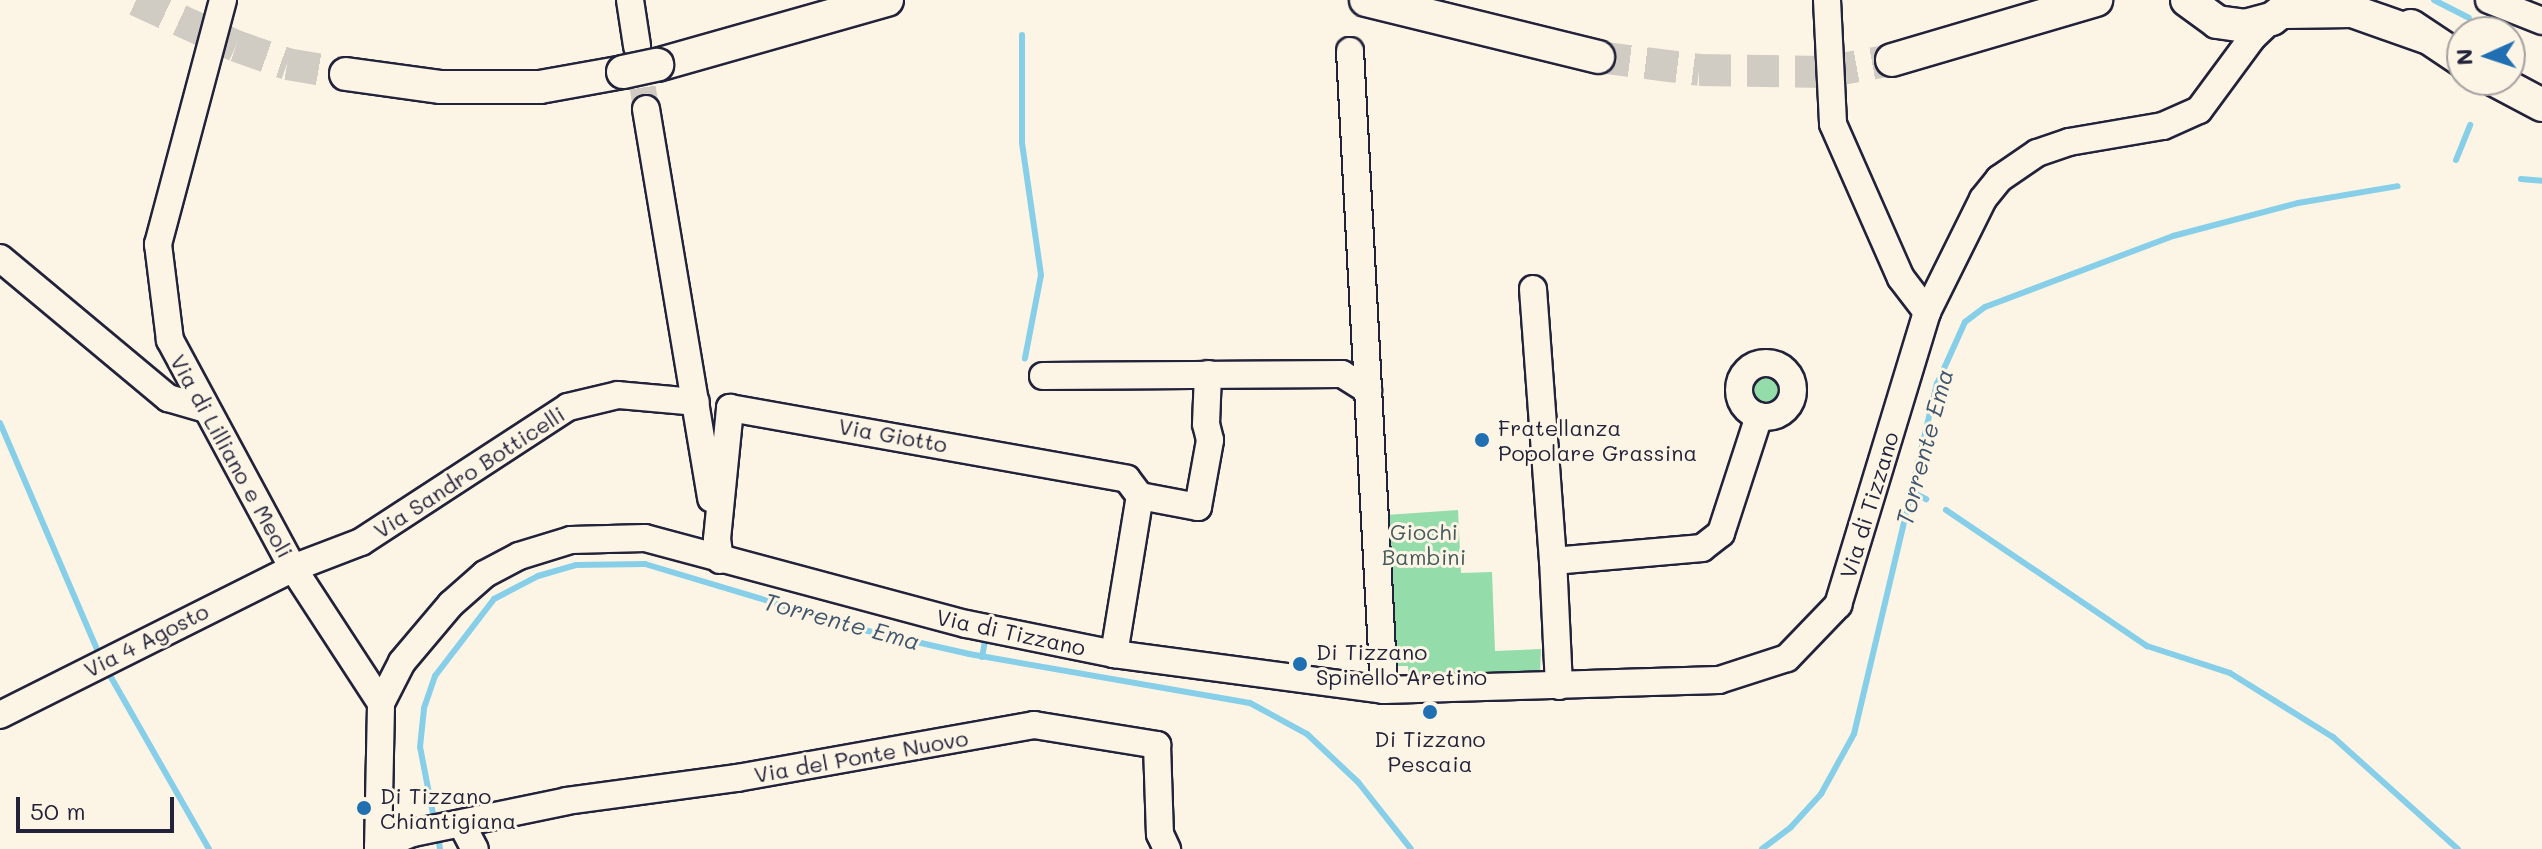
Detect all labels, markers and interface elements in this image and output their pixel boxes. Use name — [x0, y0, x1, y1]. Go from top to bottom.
north arrow — [2446, 16, 2526, 96]
text: N — [2449, 48, 2478, 66]
street label: Via di Lilliano e Meoli — [165, 350, 299, 562]
water label: Torrente Ema — [1889, 366, 1959, 528]
street label: Via Sandro Botticelli — [369, 400, 569, 544]
street label: Via Giotto — [836, 412, 950, 458]
place label: Fratellanza Popolare Grassina — [1498, 414, 1697, 466]
street label: Via di Tizzano — [1834, 429, 1904, 581]
marker: Fratellanza Popolare Grassina — [1473, 431, 1491, 449]
park label: Giochi Bambini — [1382, 518, 1466, 570]
water label: Torrente Ema — [761, 586, 923, 656]
street label: Via 4 Agosto — [79, 597, 213, 683]
street label: Via di Tizzano — [934, 603, 1088, 661]
place label: Di Tizzano Spinello Aretino — [1316, 638, 1487, 690]
marker: Di Tizzano Spinello Aretino — [1291, 655, 1309, 673]
marker: Di Tizzano Pescaia — [1421, 703, 1439, 721]
street label: Via del Ponte Nuovo — [752, 724, 970, 788]
place label: Di Tizzano Pescaia — [1374, 725, 1486, 776]
scale bar — [20, 781, 178, 831]
place label: Di Tizzano Chiantigiana — [380, 782, 516, 834]
text: 50 m — [30, 795, 86, 826]
marker: Di Tizzano Chiantigiana — [355, 799, 373, 817]

